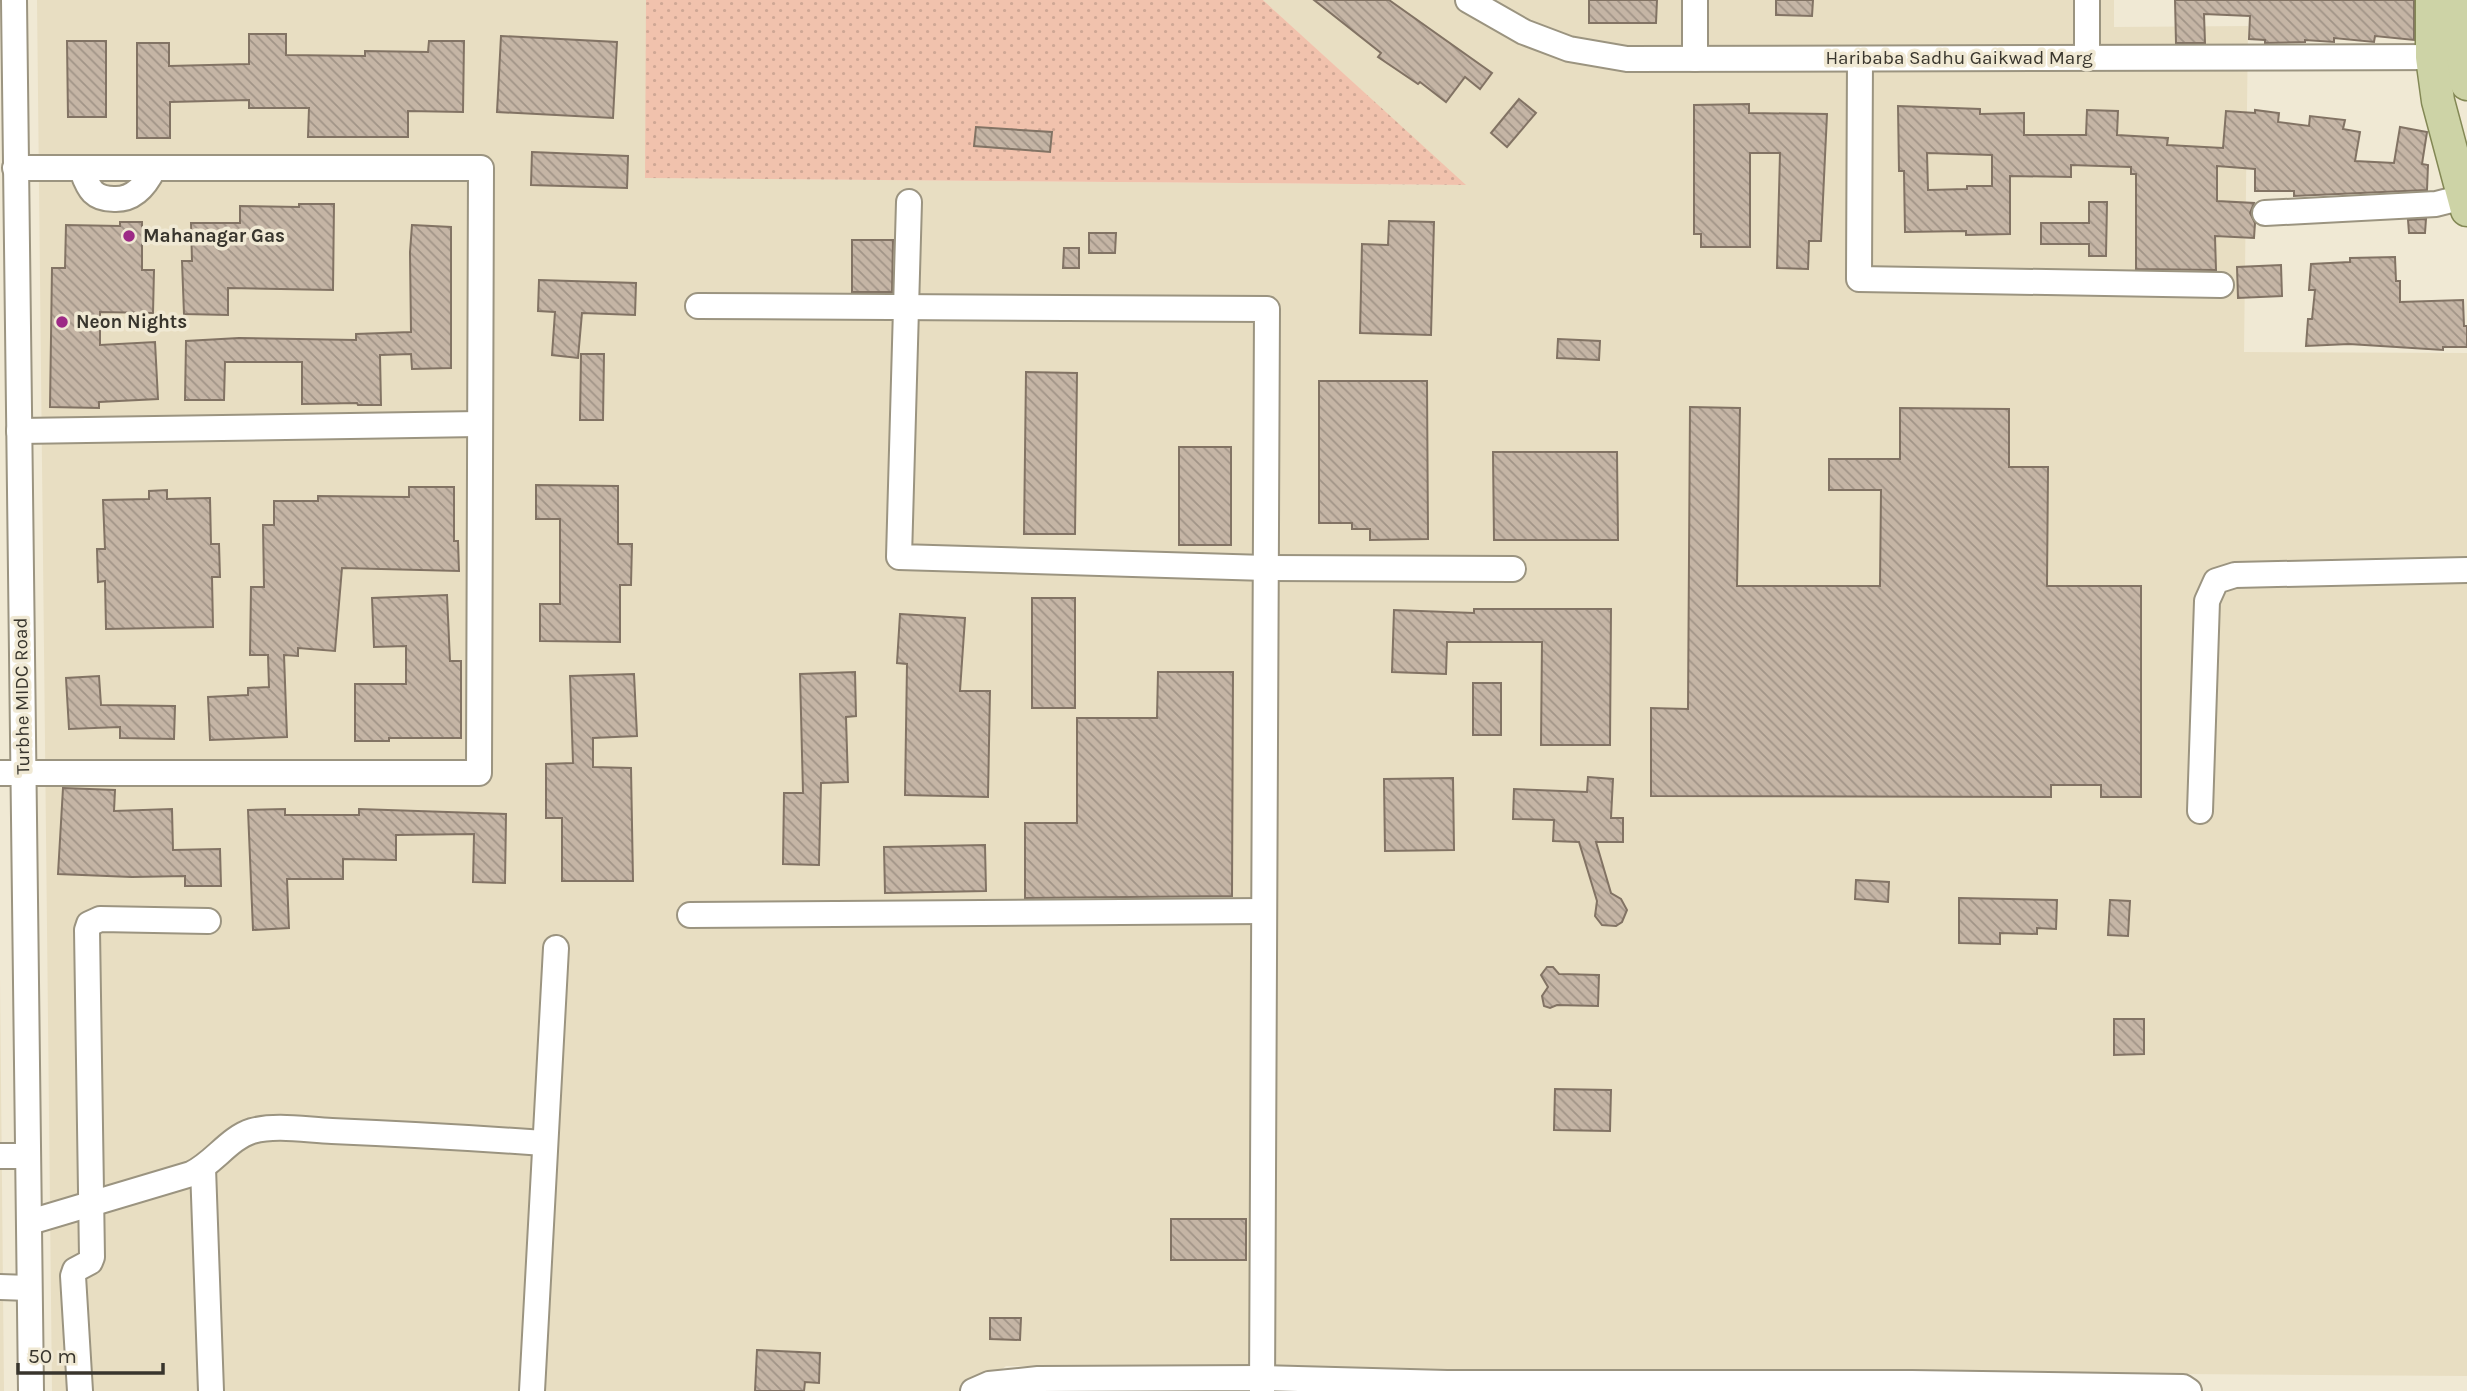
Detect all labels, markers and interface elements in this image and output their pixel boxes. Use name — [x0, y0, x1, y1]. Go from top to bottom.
street label: Haribaba Sadhu Gaikwad Marg — [1825, 47, 2093, 69]
place label: Mahanagar Gas — [143, 225, 285, 247]
marker: Mahanagar Gas — [121, 228, 137, 244]
place label: Neon Nights — [76, 311, 187, 333]
marker: Neon Nights — [54, 314, 70, 330]
street label: Turbhe MIDC Road — [10, 617, 34, 775]
scale bar — [18, 1332, 163, 1376]
text: 50 m — [28, 1344, 77, 1368]

